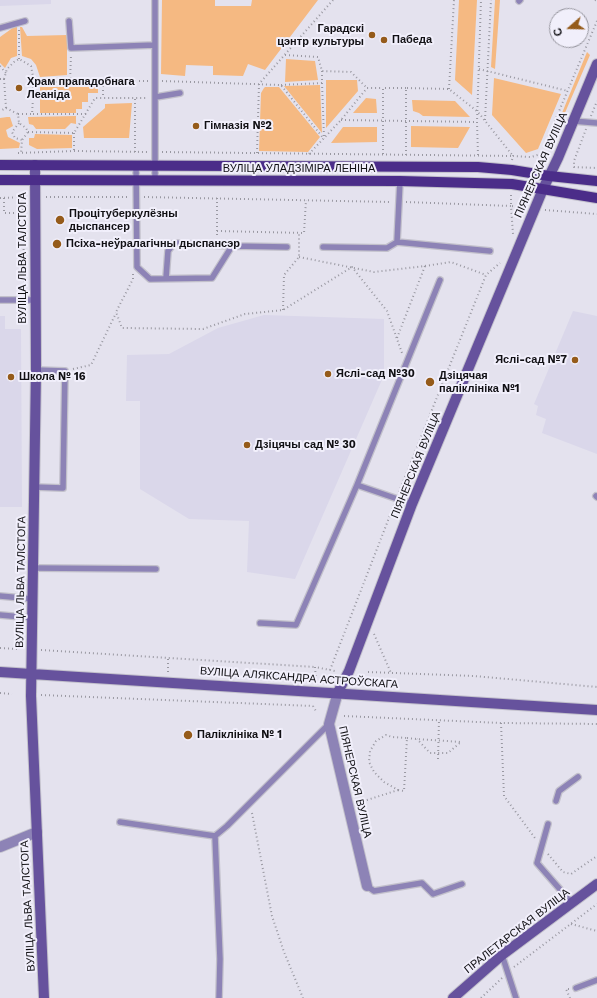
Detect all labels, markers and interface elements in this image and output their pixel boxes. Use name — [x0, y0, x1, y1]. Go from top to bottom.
north arrow — [549, 8, 589, 48]
place label: Гарадскі цэнтр культуры — [277, 22, 364, 48]
text: С — [551, 26, 566, 38]
marker: Гарадскі цэнтр культуры — [367, 30, 377, 40]
place label: Пабеда — [392, 33, 432, 47]
marker: Пабеда — [379, 35, 389, 45]
place label: Храм прападобнага Леаніда — [27, 75, 135, 101]
marker: Храм прападобнага Леаніда — [14, 83, 24, 93]
street label: ПІЯНЕРСКАЯ ВУЛІЦА — [512, 110, 570, 220]
place label: Гімназія №2 — [204, 119, 272, 133]
marker: Гімназія №2 — [191, 121, 201, 131]
street label: ВУЛІЦА УЛАДЗІМІРА ЛЕНІНА — [223, 162, 375, 176]
street label: ВУЛІЦА ЛЬВА ТАЛСТОГА — [16, 192, 30, 324]
place label: Процітуберкулёзны дыспансер — [69, 207, 178, 233]
marker: Процітуберкулёзны дыспансер — [54, 214, 66, 226]
place label: Псіха-неўралагічны дыспансэр — [66, 237, 240, 251]
marker: Псіха-неўралагічны дыспансэр — [51, 238, 63, 250]
place label: Яслі-сад №7 — [495, 353, 567, 367]
marker: Яслі-сад №7 — [570, 355, 580, 365]
place label: Яслі-сад №30 — [336, 367, 415, 381]
marker: Яслі-сад №30 — [323, 369, 333, 379]
place label: Дзіцячая паліклініка №1 — [439, 369, 520, 395]
place label: Школа № 16 — [19, 370, 86, 384]
marker: Школа № 16 — [6, 372, 16, 382]
marker: Дзіцячая паліклініка №1 — [424, 376, 436, 388]
street label: ПІЯНЕРСКАЯ ВУЛІЦА — [389, 410, 443, 520]
place label: Дзіцячы сад № 30 — [255, 438, 356, 452]
marker: Дзіцячы сад № 30 — [242, 440, 252, 450]
street label: ВУЛІЦА ЛЬВА ТАЛСТОГА — [13, 516, 29, 648]
street label: ВУЛІЦА АЛЯКСАНДРА АСТРОЎСКАГА — [200, 664, 398, 692]
street label: ПІЯНЕРСКАЯ ВУЛІЦА — [336, 725, 374, 839]
place label: Паліклініка № 1 — [197, 728, 282, 742]
marker: Паліклініка № 1 — [182, 729, 194, 741]
street label: ВУЛІЦА ЛЬВА ТАЛСТОГА — [18, 840, 38, 972]
street label: ПРАЛЕТАРСКАЯ ВУЛІЦА — [462, 886, 572, 976]

